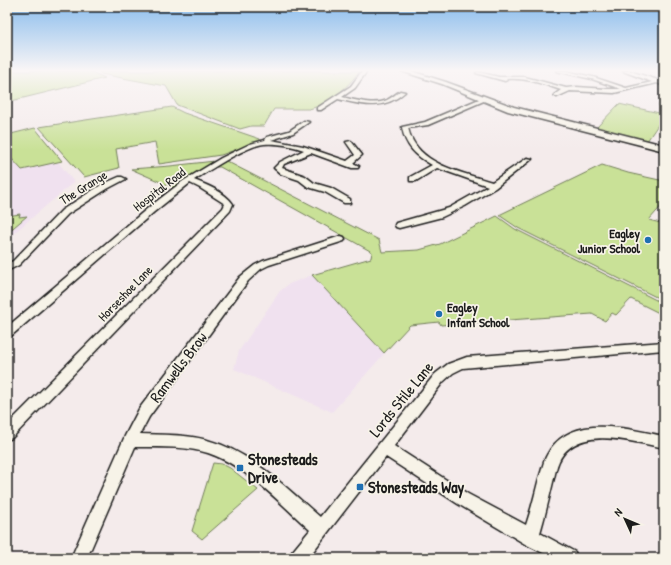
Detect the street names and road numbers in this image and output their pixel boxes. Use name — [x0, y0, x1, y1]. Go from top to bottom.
street label: Hospital Road — [129, 163, 189, 215]
street label: The Grange — [56, 165, 110, 209]
street label: Horseshoe Lane — [94, 261, 156, 325]
street label: Ramwells Brow — [144, 327, 212, 407]
street label: Lords Stile Lane — [364, 356, 439, 441]

